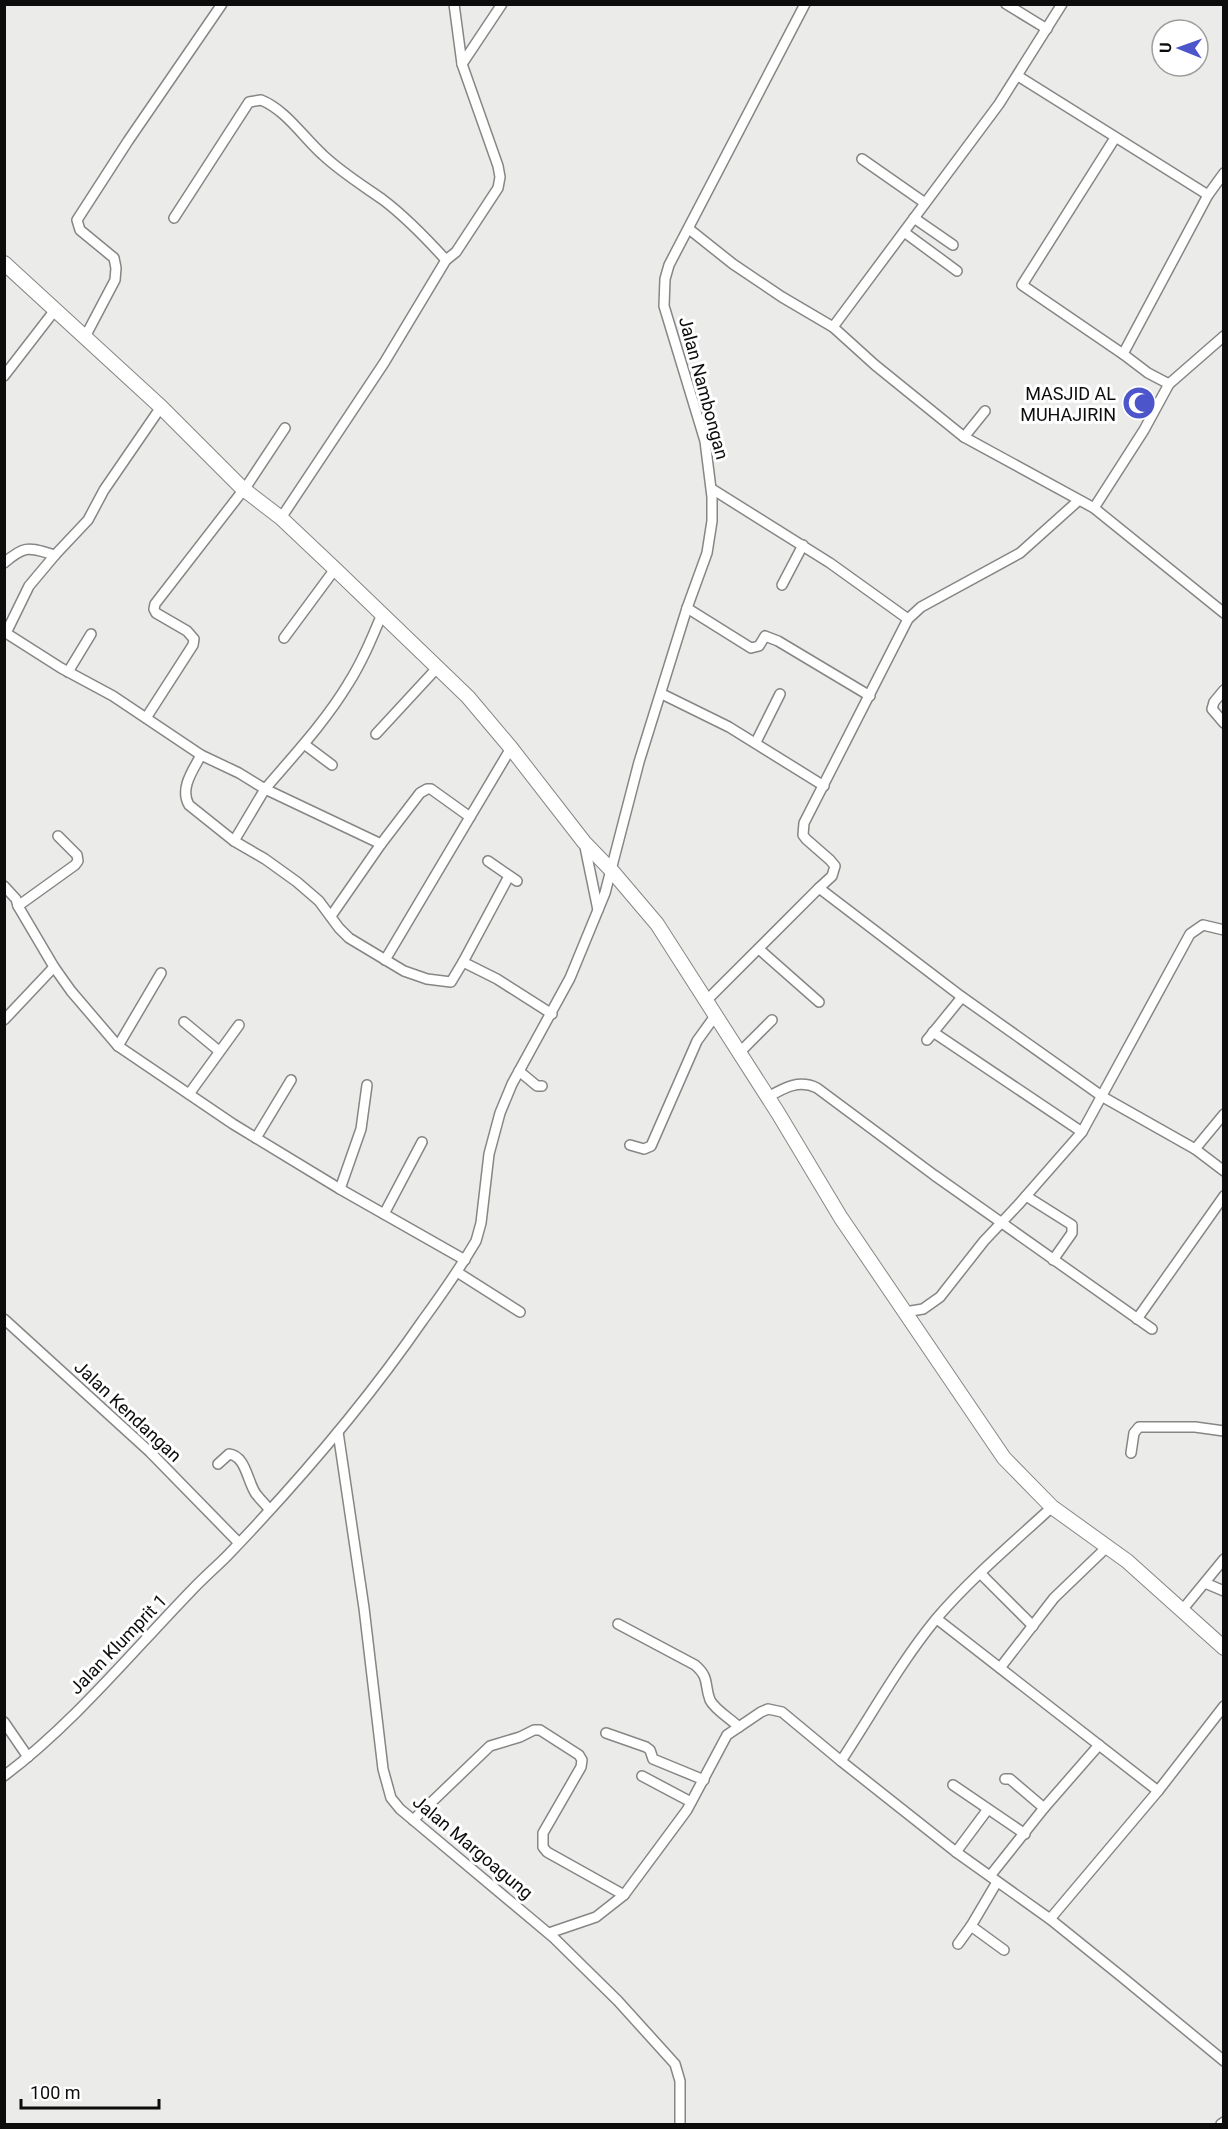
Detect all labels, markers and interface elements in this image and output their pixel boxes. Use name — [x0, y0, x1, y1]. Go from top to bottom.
north arrow — [1150, 18, 1210, 78]
text: U — [1156, 42, 1175, 53]
street label: Jalan Nambongan — [675, 314, 733, 462]
place label: MASJID AL MUHAJIRIN — [1020, 383, 1116, 425]
mosque icon: MASJID AL MUHAJIRIN — [1121, 385, 1157, 421]
street label: Jalan Kendangan — [70, 1356, 186, 1466]
street label: Jalan Klumprit 1 — [65, 1590, 171, 1698]
street label: Jalan Margoagung — [409, 1791, 537, 1903]
scale bar — [21, 2072, 159, 2110]
text: 100 m — [30, 2082, 81, 2103]

